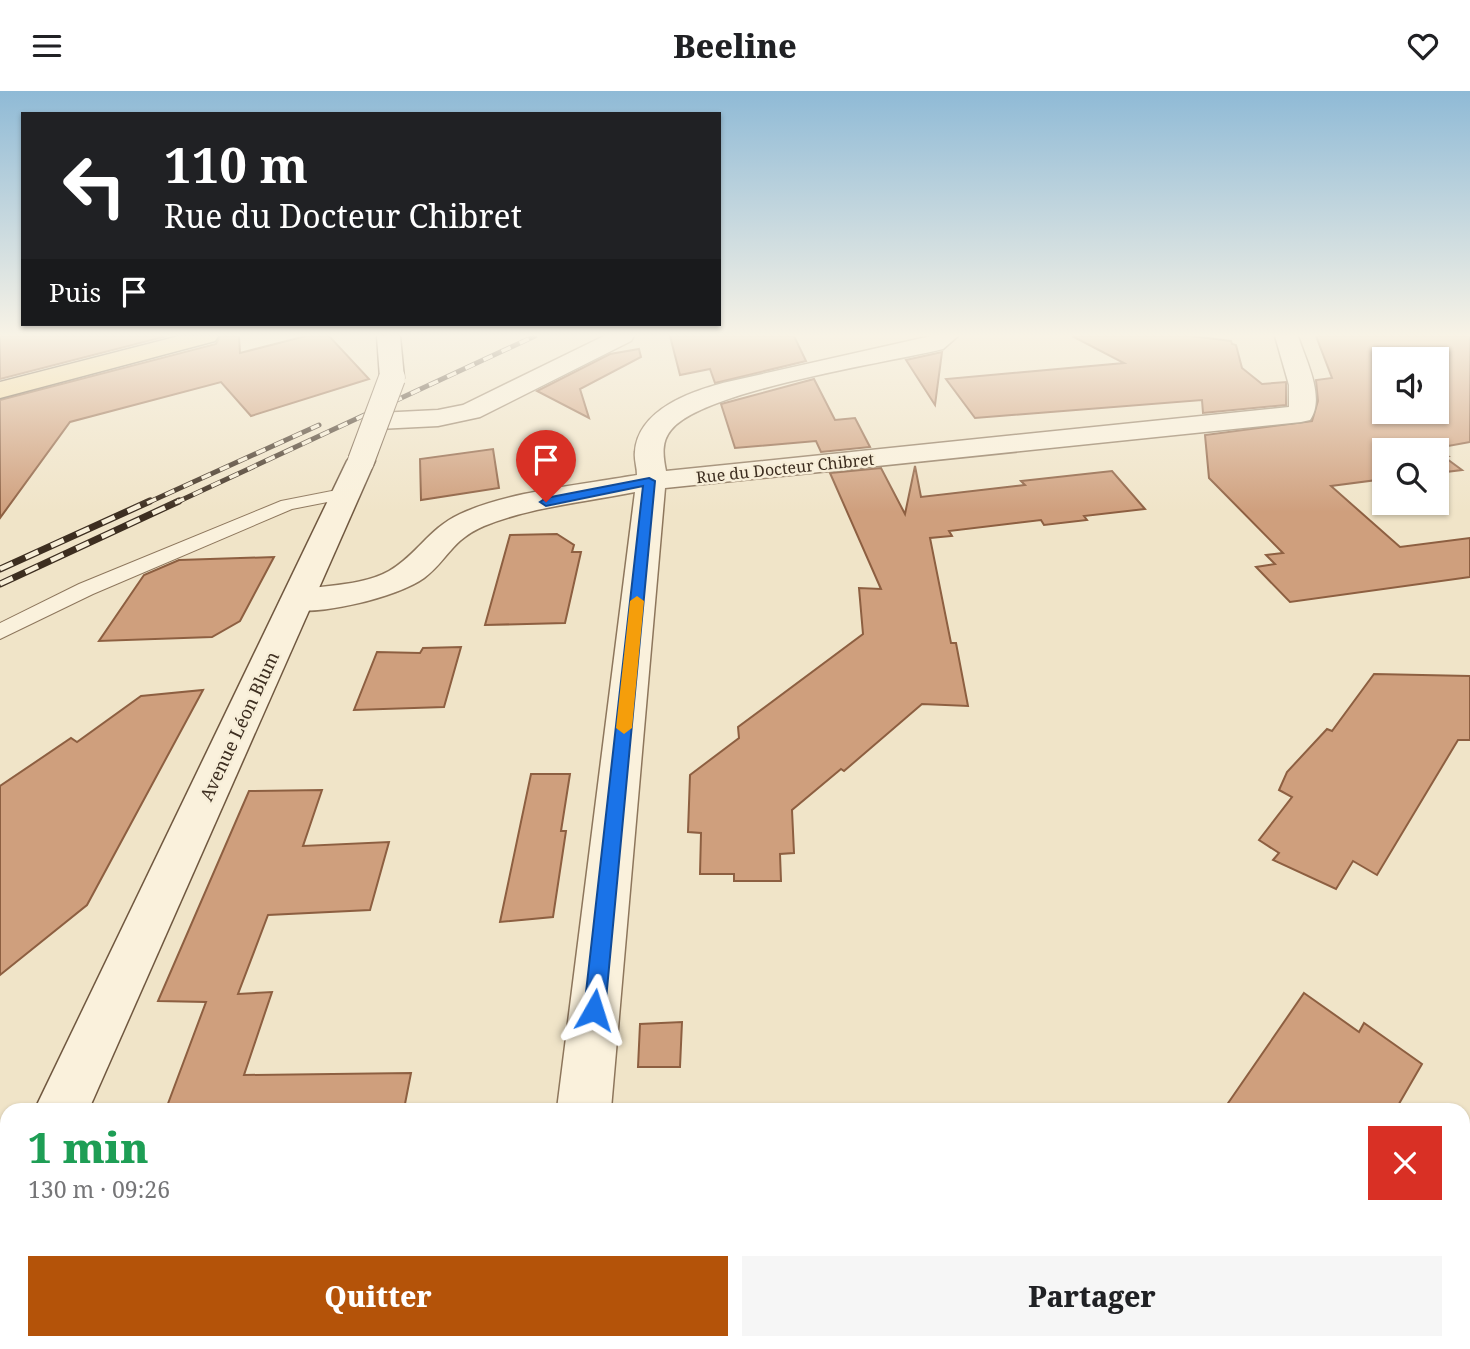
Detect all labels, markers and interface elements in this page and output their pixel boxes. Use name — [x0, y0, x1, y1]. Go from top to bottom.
text: Beeline — [673, 24, 797, 67]
icon: menu — [28, 27, 66, 65]
icon: heart — [1404, 27, 1442, 65]
text: 110 m — [164, 131, 308, 197]
icon: left — [49, 140, 140, 231]
text: Rue du Docteur Chibret — [164, 194, 522, 237]
icon: arrive — [115, 273, 153, 311]
text: Puis — [49, 274, 101, 310]
map controls — [1372, 347, 1449, 515]
button: sound — [1372, 347, 1449, 424]
pin — [516, 430, 576, 502]
button: search — [1372, 438, 1449, 515]
icon: arrive — [527, 441, 565, 479]
street label: Rue du Docteur Chibret — [695, 448, 876, 488]
street label: Avenue Léon Blum — [194, 647, 284, 805]
position arrow — [557, 973, 631, 1047]
text: 1 min — [28, 1118, 149, 1175]
button: close — [1368, 1126, 1442, 1200]
text: 130 m · 09:26 — [28, 1173, 170, 1205]
button: Quitter — [28, 1256, 728, 1336]
button: Partager — [742, 1256, 1442, 1336]

